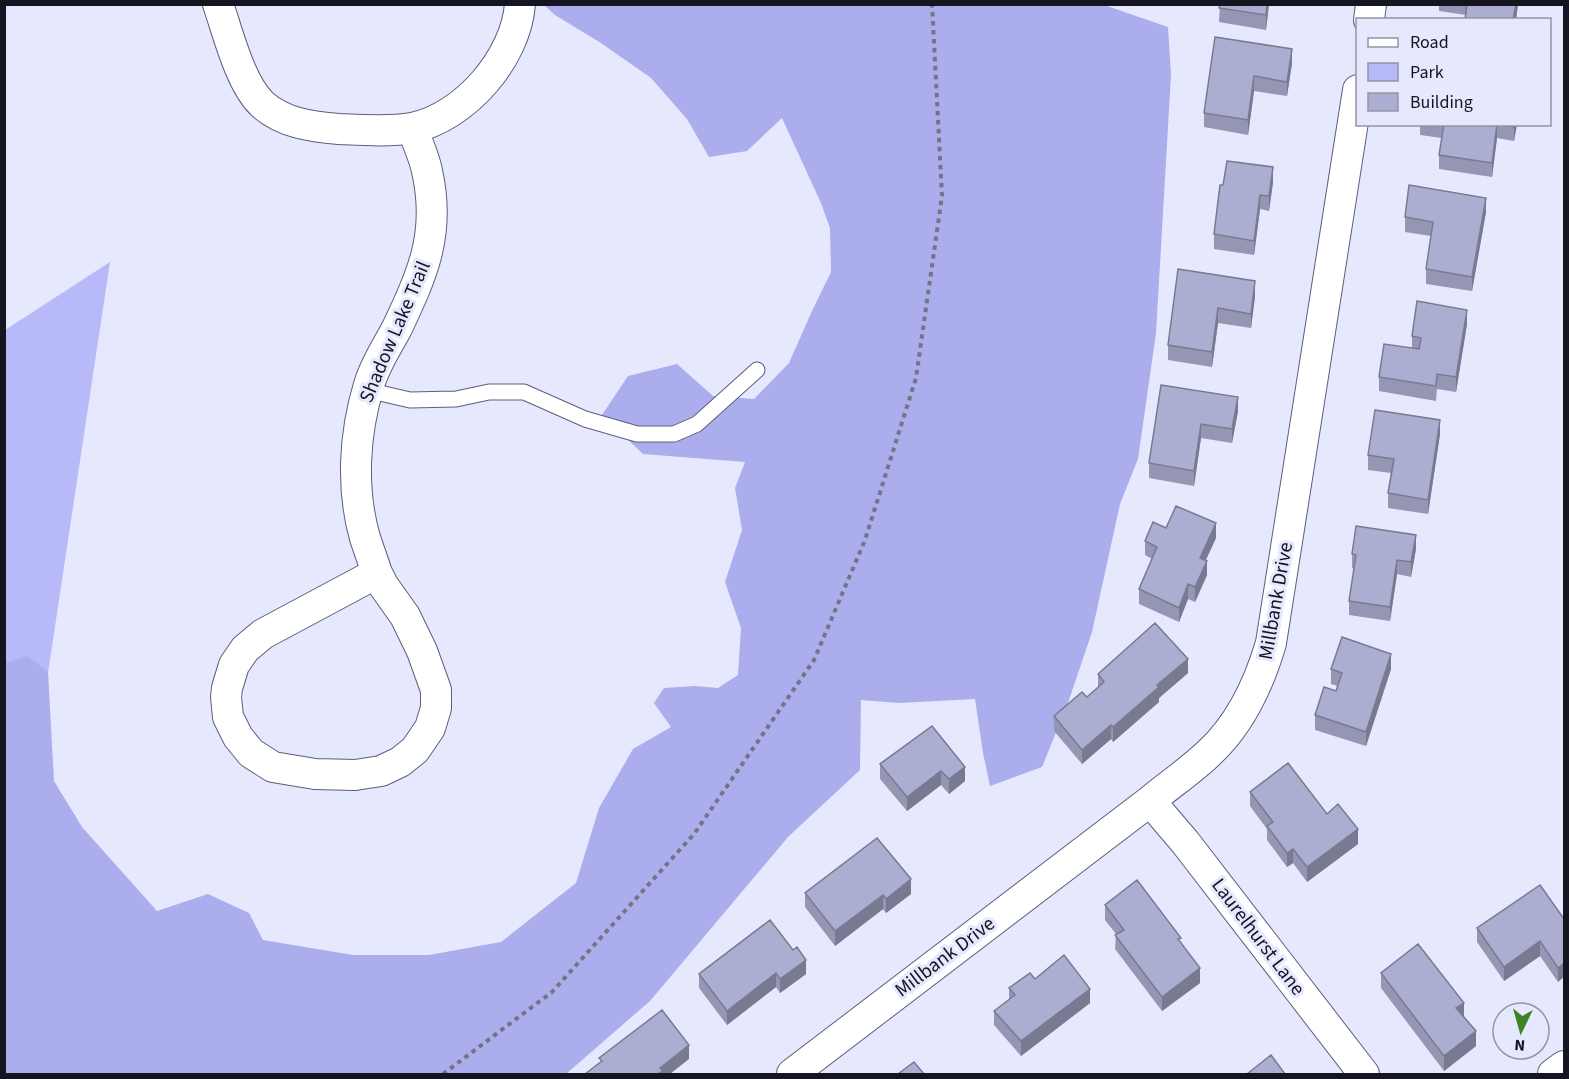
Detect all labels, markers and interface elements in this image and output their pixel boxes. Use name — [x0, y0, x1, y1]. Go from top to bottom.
legend — [1356, 18, 1551, 126]
text: Road — [1410, 30, 1449, 55]
text: Park — [1410, 60, 1444, 85]
text: Building — [1410, 90, 1473, 115]
street label: Shadow Lake Trail — [353, 257, 437, 407]
street label: Millbank Drive — [1252, 540, 1300, 662]
street label: Laurelhurst Lane — [1205, 872, 1311, 1002]
street label: Millbank Drive — [889, 910, 1001, 1004]
north arrow — [1491, 1001, 1551, 1061]
text: N — [1514, 1034, 1526, 1056]

